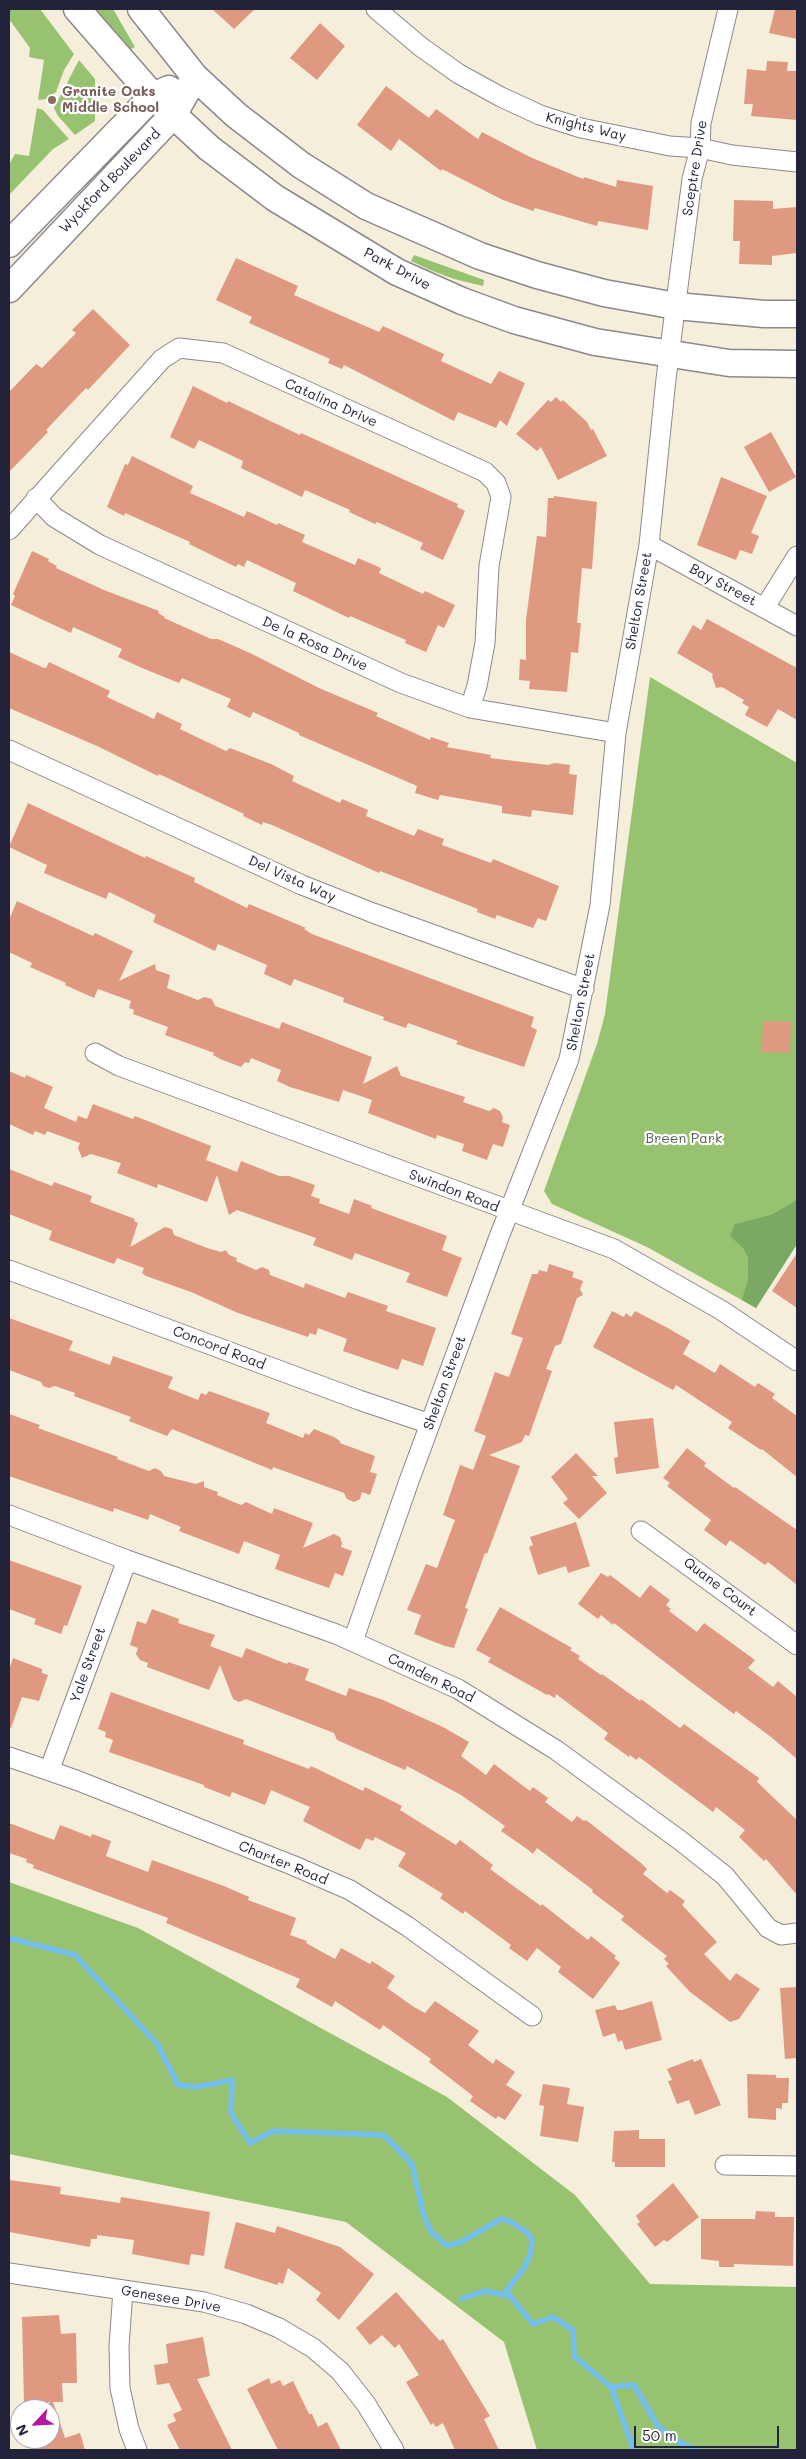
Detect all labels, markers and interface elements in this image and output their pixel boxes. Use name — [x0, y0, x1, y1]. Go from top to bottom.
place label: Granite Oaks Middle School — [62, 84, 159, 116]
marker: Granite Oaks Middle School — [46, 94, 58, 106]
street label: Knights Way — [544, 109, 628, 145]
street label: Sceptre Drive — [679, 119, 711, 217]
street label: Wyckford Boulevard — [56, 125, 164, 237]
street label: Park Drive — [361, 244, 433, 294]
street label: Catalina Drive — [282, 375, 380, 431]
street label: Shelton Street — [622, 551, 656, 651]
street label: Bay Street — [686, 560, 760, 610]
street label: De la Rosa Drive — [260, 613, 370, 675]
street label: Del Vista Way — [246, 852, 338, 906]
street label: Shelton Street — [563, 952, 599, 1052]
park label: Breen Park — [645, 1131, 723, 1147]
street label: Swindon Road — [407, 1166, 501, 1216]
street label: Concord Road — [170, 1323, 268, 1373]
street label: Shelton Street — [420, 1334, 470, 1432]
street label: Quane Court — [680, 1554, 760, 1620]
street label: Yale Street — [67, 1625, 109, 1705]
street label: Camden Road — [385, 1650, 477, 1706]
street label: Charter Road — [236, 1837, 330, 1889]
street label: Genesee Drive — [120, 2282, 222, 2316]
north arrow — [10, 2399, 60, 2449]
scale bar — [636, 2416, 781, 2448]
text: N — [11, 2421, 33, 2439]
text: 50 m — [642, 2425, 677, 2445]

